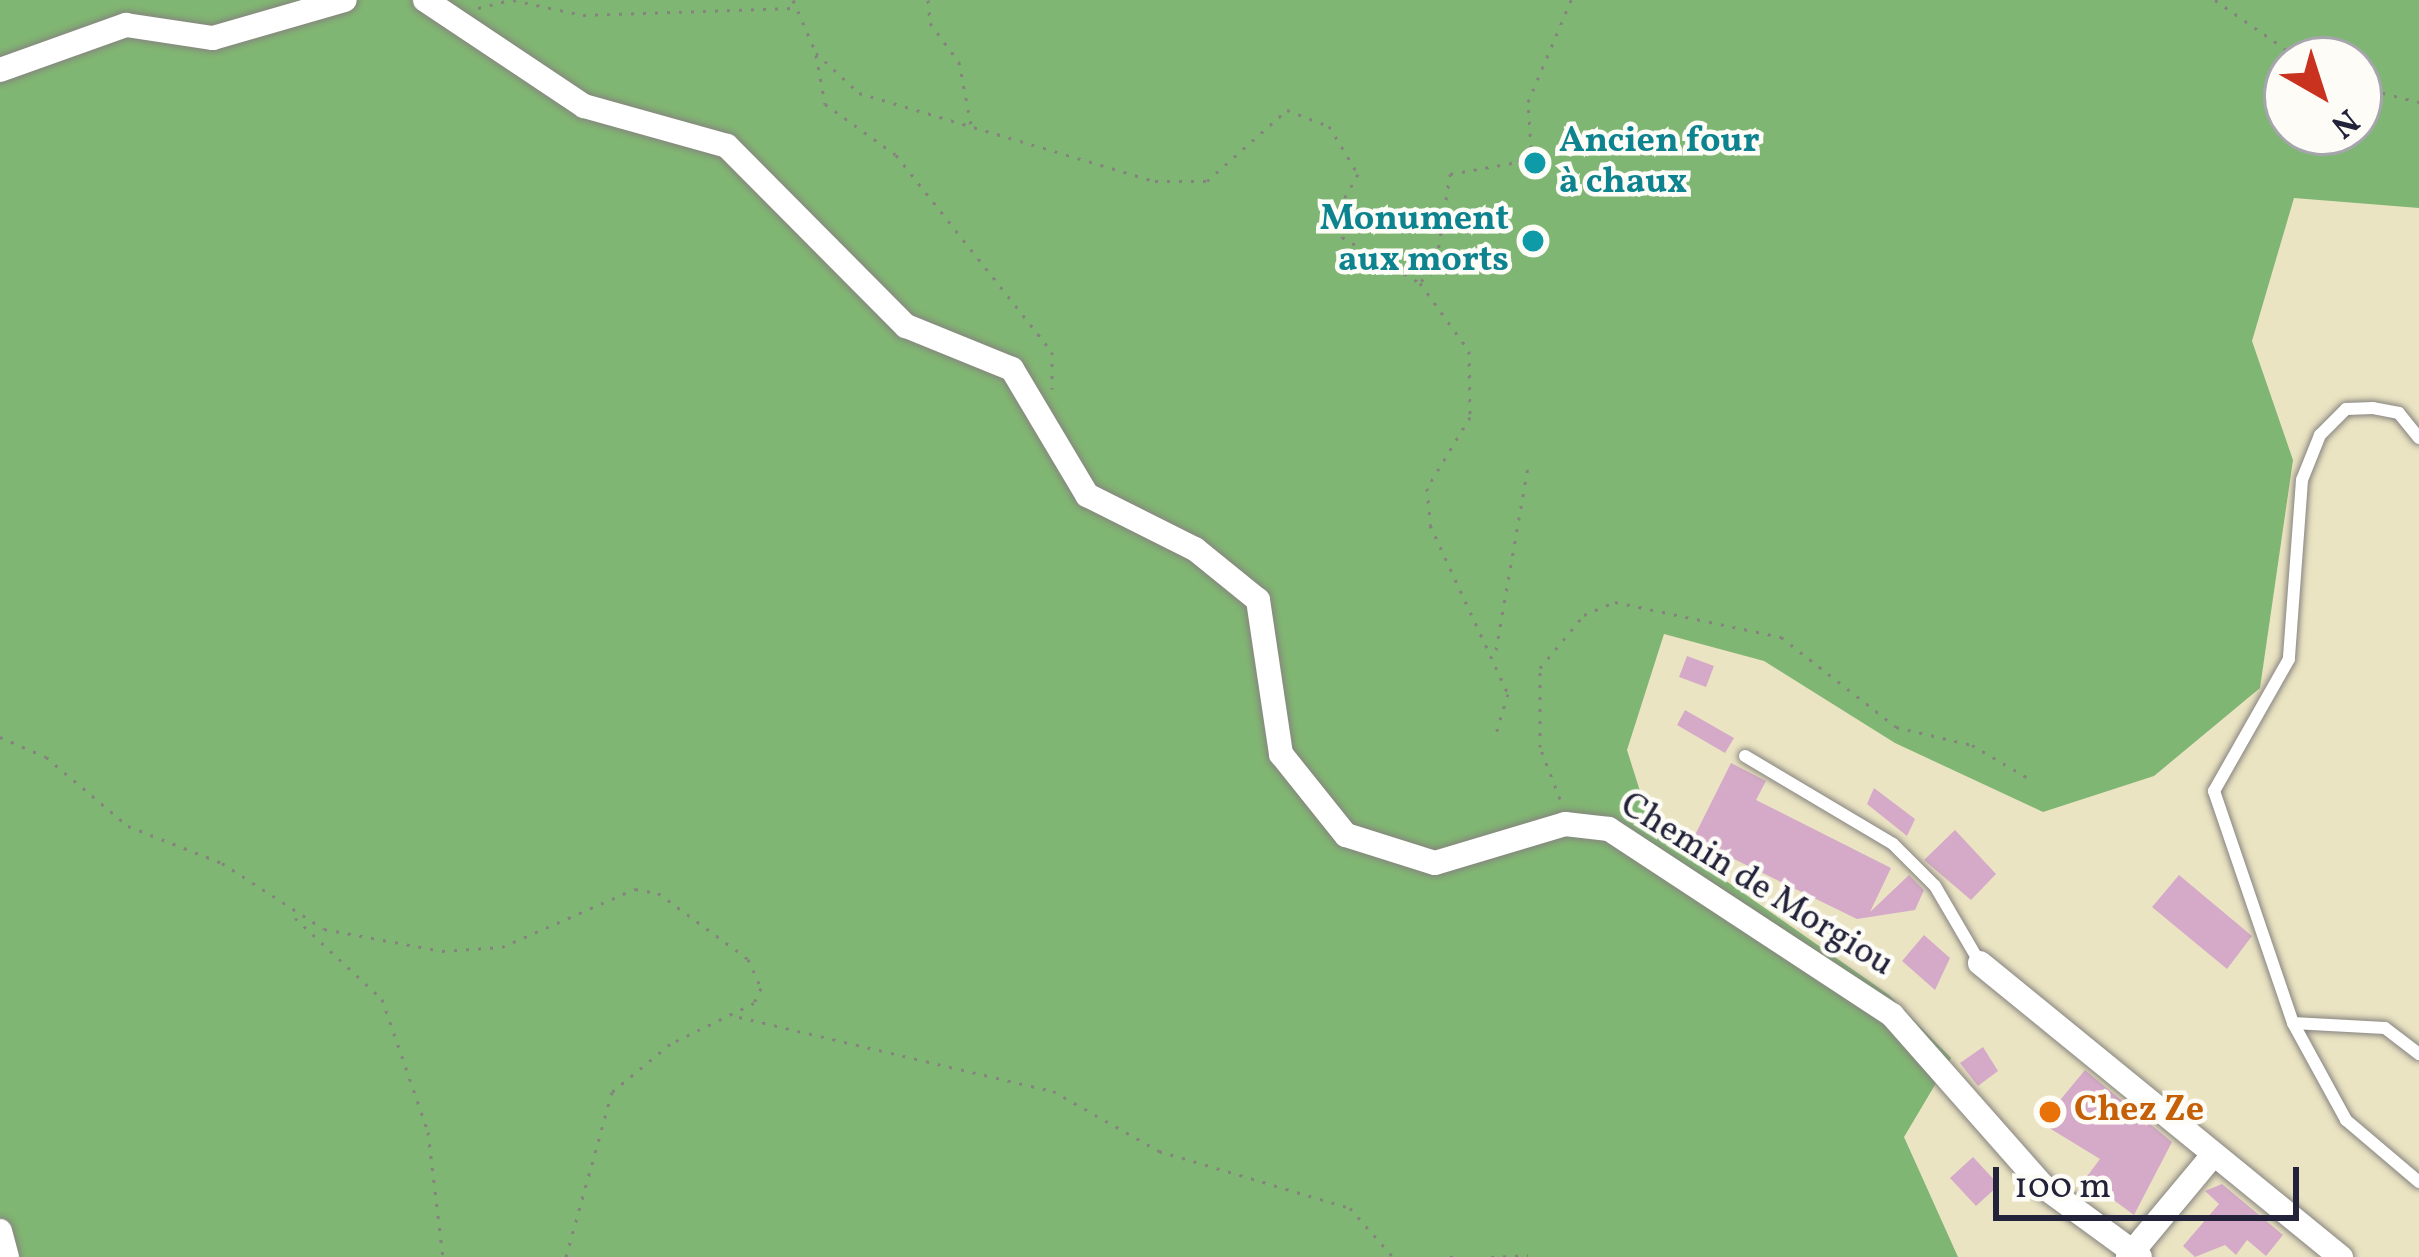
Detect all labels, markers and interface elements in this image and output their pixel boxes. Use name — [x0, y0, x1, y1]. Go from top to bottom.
north arrow — [2263, 36, 2383, 156]
text: N — [2320, 96, 2368, 147]
place label: Ancien four à chaux — [1559, 120, 1760, 205]
marker: Ancien four à chaux — [1522, 150, 1548, 176]
place label: Monument aux morts — [1320, 198, 1509, 283]
marker: Monument aux morts — [1520, 228, 1546, 254]
street label: Chemin de Morgiou — [1612, 785, 1900, 987]
place label: Chez Ze — [2074, 1090, 2204, 1134]
marker: Chez Ze — [2037, 1099, 2063, 1125]
scale bar — [1999, 1143, 2305, 1217]
text: 100 m — [2014, 1163, 2111, 1213]

